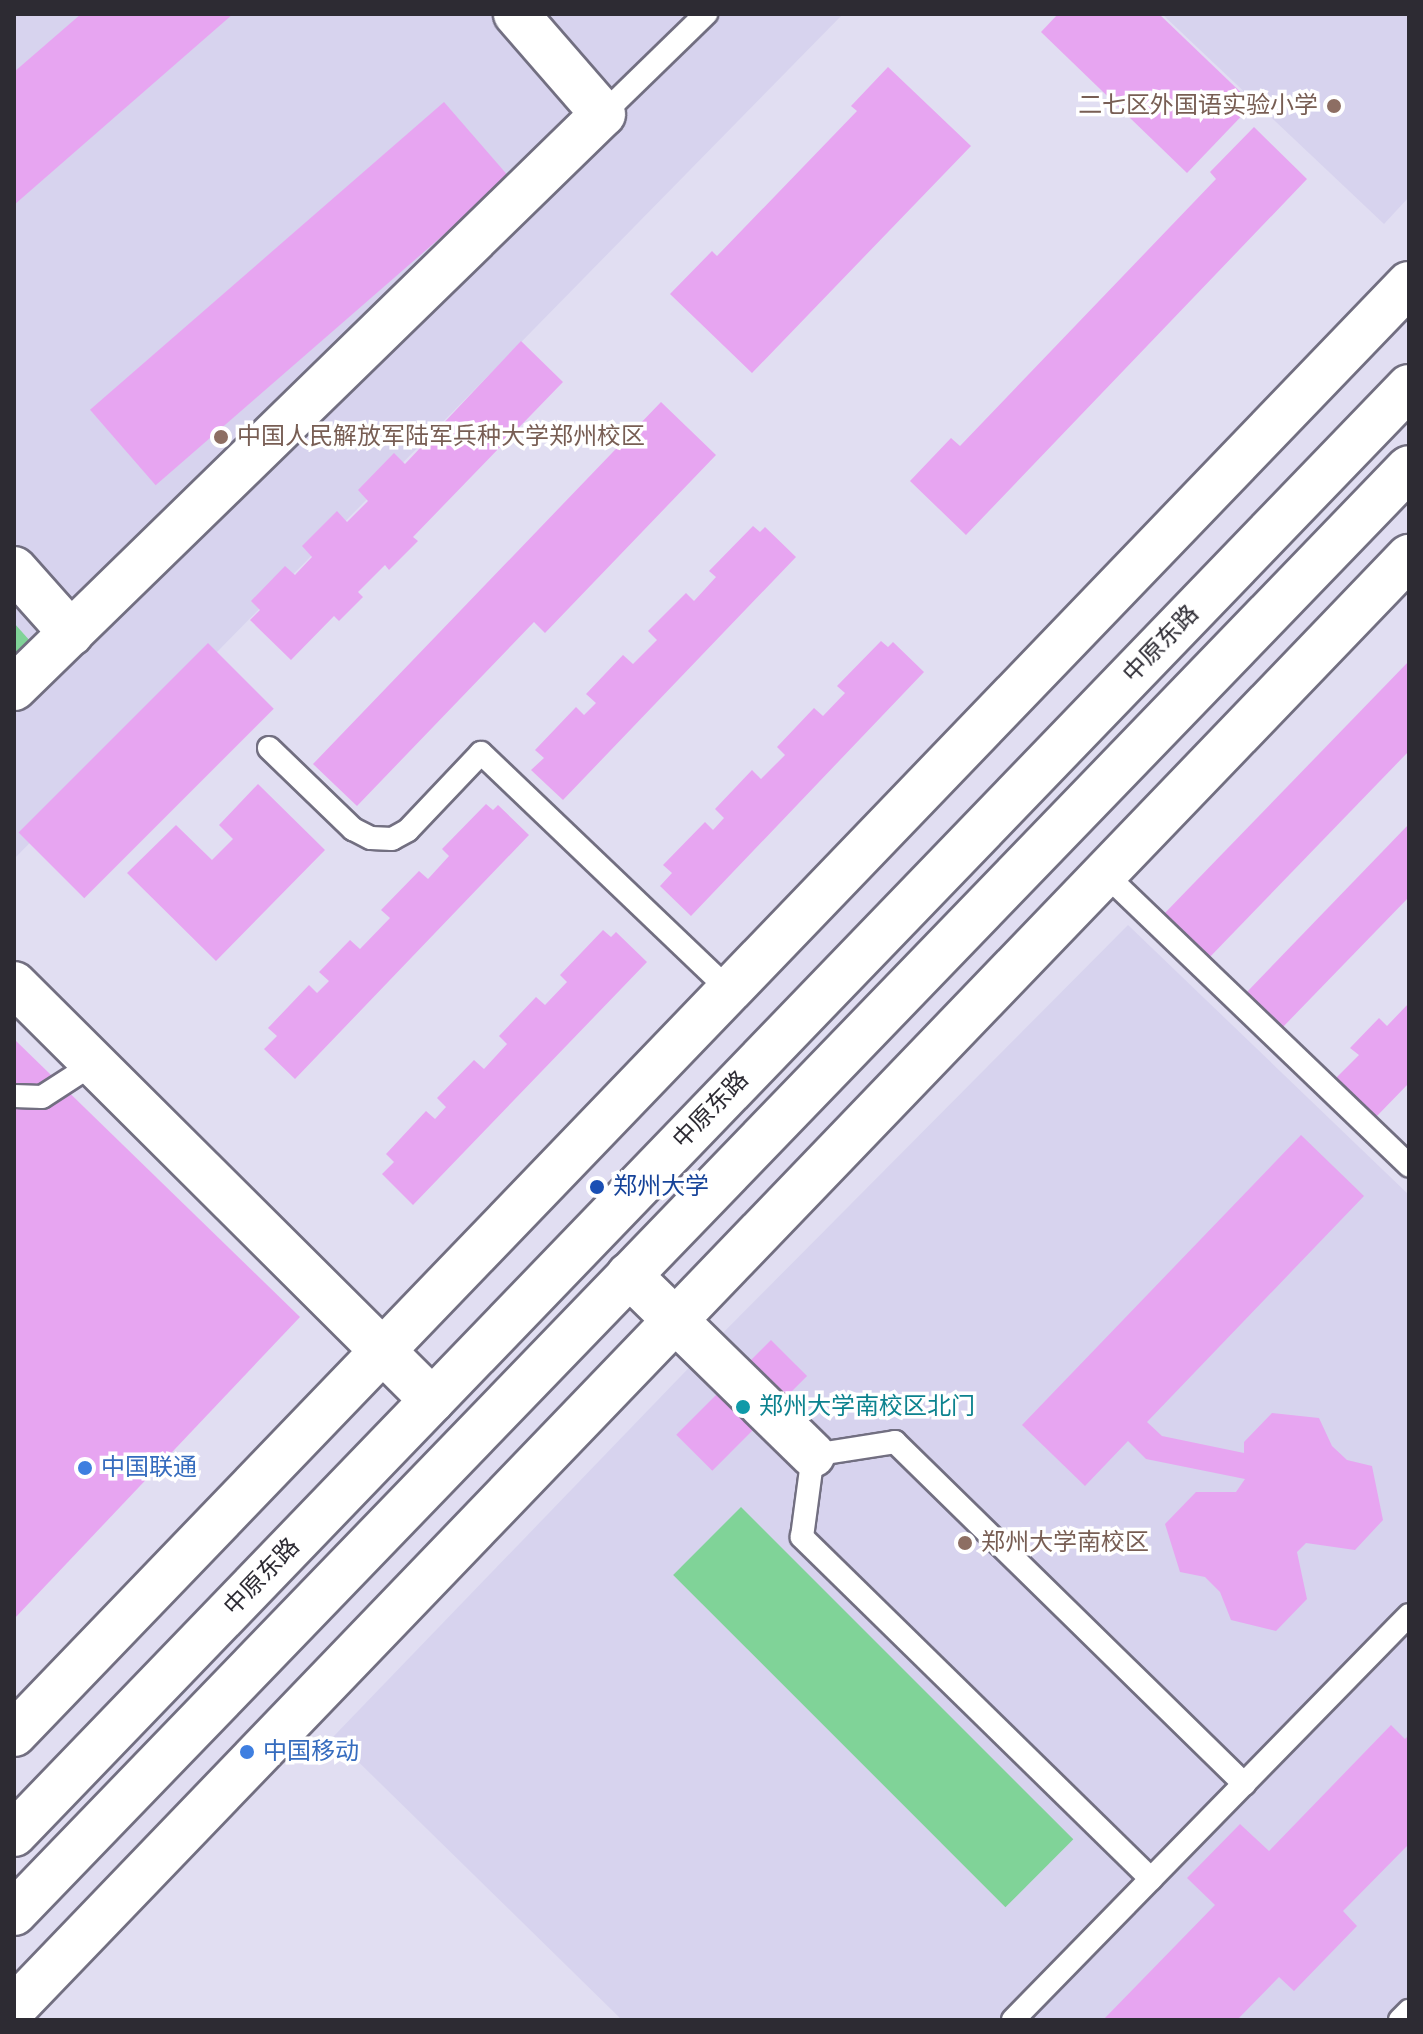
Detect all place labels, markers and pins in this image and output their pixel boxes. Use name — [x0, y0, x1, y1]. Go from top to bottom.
place label: 二七区外国语实验小学 — [1078, 92, 1318, 120]
marker: 二七区外国语实验小学 — [1325, 97, 1343, 115]
place label: 中国人民解放军陆军兵种大学郑州校区 — [237, 423, 645, 451]
marker: 中国人民解放军陆军兵种大学郑州校区 — [212, 428, 230, 446]
place label: 郑州大学 — [613, 1173, 709, 1201]
marker: 郑州大学 — [588, 1178, 606, 1196]
place label: 郑州大学南校区北门 — [759, 1393, 975, 1421]
marker: 郑州大学南校区北门 — [734, 1398, 752, 1416]
place label: 中国联通 — [101, 1454, 197, 1482]
marker: 中国联通 — [76, 1459, 94, 1477]
place label: 郑州大学南校区 — [981, 1529, 1149, 1557]
marker: 郑州大学南校区 — [956, 1534, 974, 1552]
place label: 中国移动 — [263, 1738, 359, 1766]
marker: 中国移动 — [238, 1743, 256, 1761]

